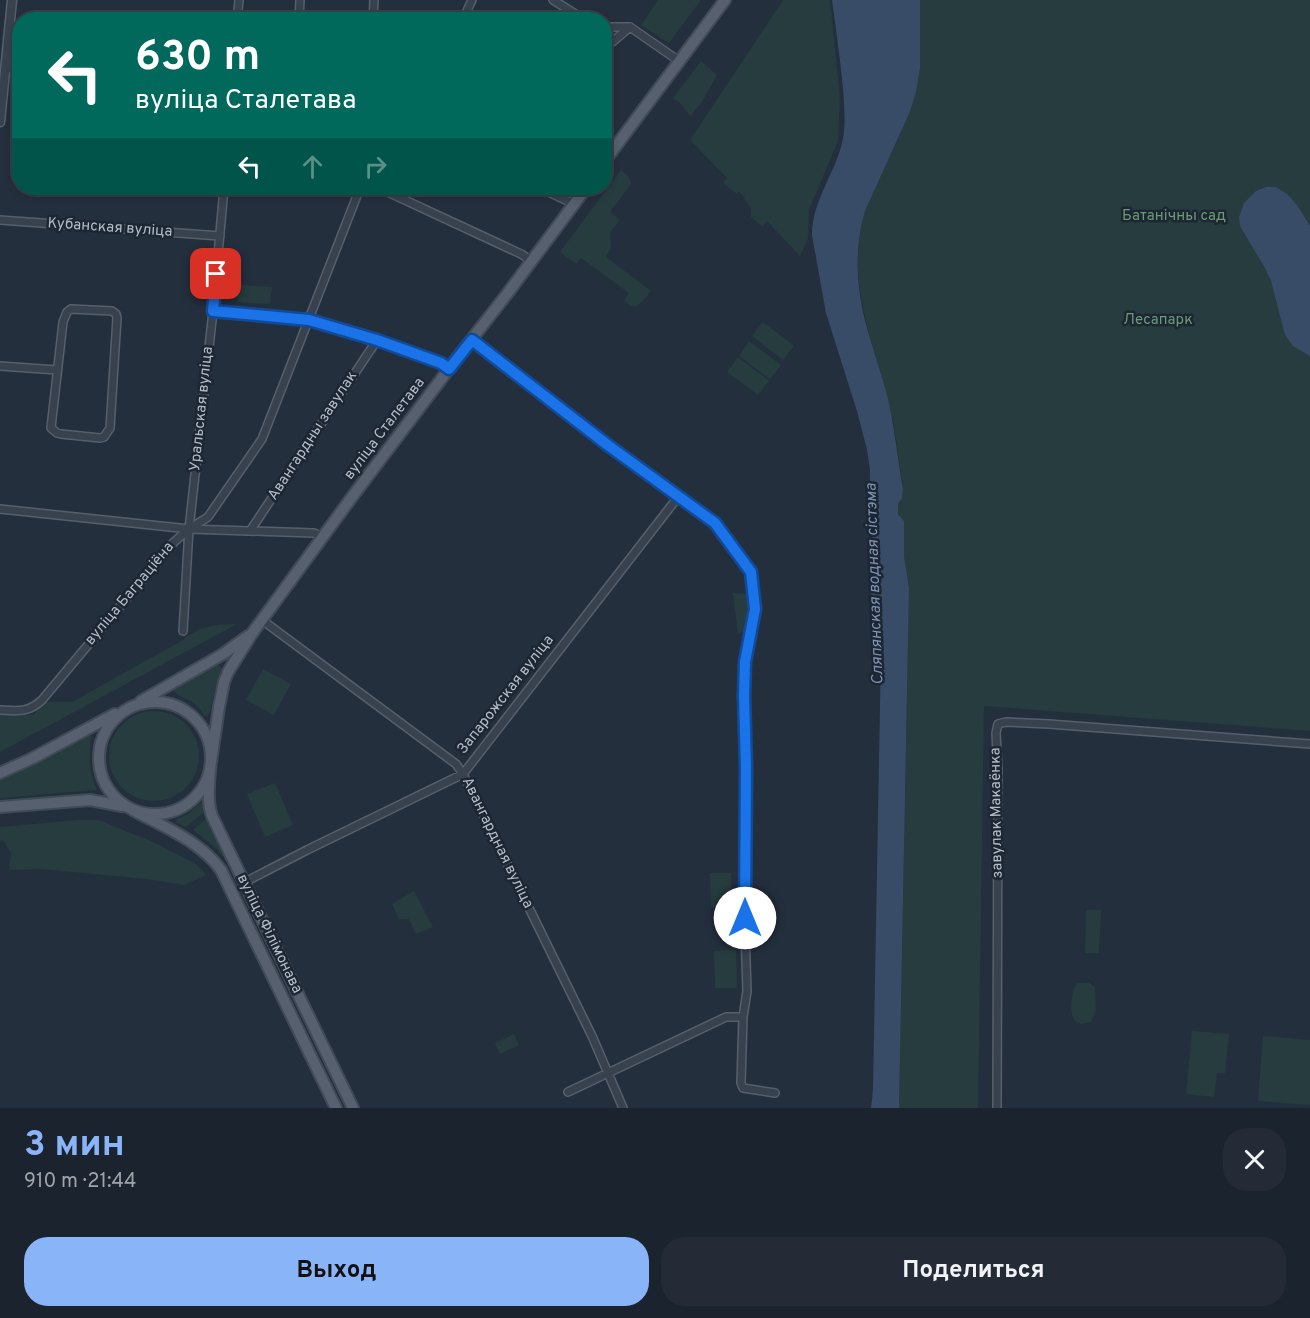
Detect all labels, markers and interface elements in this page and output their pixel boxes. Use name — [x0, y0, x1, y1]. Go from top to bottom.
text: 630 m — [135, 32, 260, 85]
icon: left — [36, 36, 114, 114]
text: вуліца Сталетава — [135, 84, 356, 118]
icon: left — [233, 150, 266, 183]
icon: ahead — [296, 150, 329, 183]
icon: right — [359, 150, 392, 183]
park label: Батанічны сад — [1122, 207, 1226, 226]
street label: Кубанская вуліца — [47, 214, 173, 242]
pin — [190, 248, 241, 299]
icon: arrive — [199, 257, 232, 290]
park label: Лесапарк — [1123, 311, 1193, 330]
street label: Уральская вуліца — [186, 346, 218, 472]
street label: Авангардны завулак — [264, 368, 362, 504]
street label: вуліца Сталетава — [340, 374, 430, 484]
water label: Сляпянская водная сістэма — [861, 482, 889, 685]
street label: вуліца Баграціёна — [81, 538, 179, 650]
street label: Запарожская вуліца — [454, 632, 558, 758]
street label: завулак Макаёнка — [986, 747, 1008, 879]
street label: Авангардная вуліца — [457, 774, 537, 912]
street label: вуліца Філімонава — [232, 871, 306, 997]
position arrow — [713, 886, 777, 950]
text: 3 мин — [24, 1123, 125, 1169]
button: close — [1223, 1128, 1286, 1191]
text: 910 m · 21:44 — [24, 1169, 136, 1195]
button: Выход — [24, 1237, 649, 1306]
button: Поделиться — [661, 1237, 1286, 1306]

